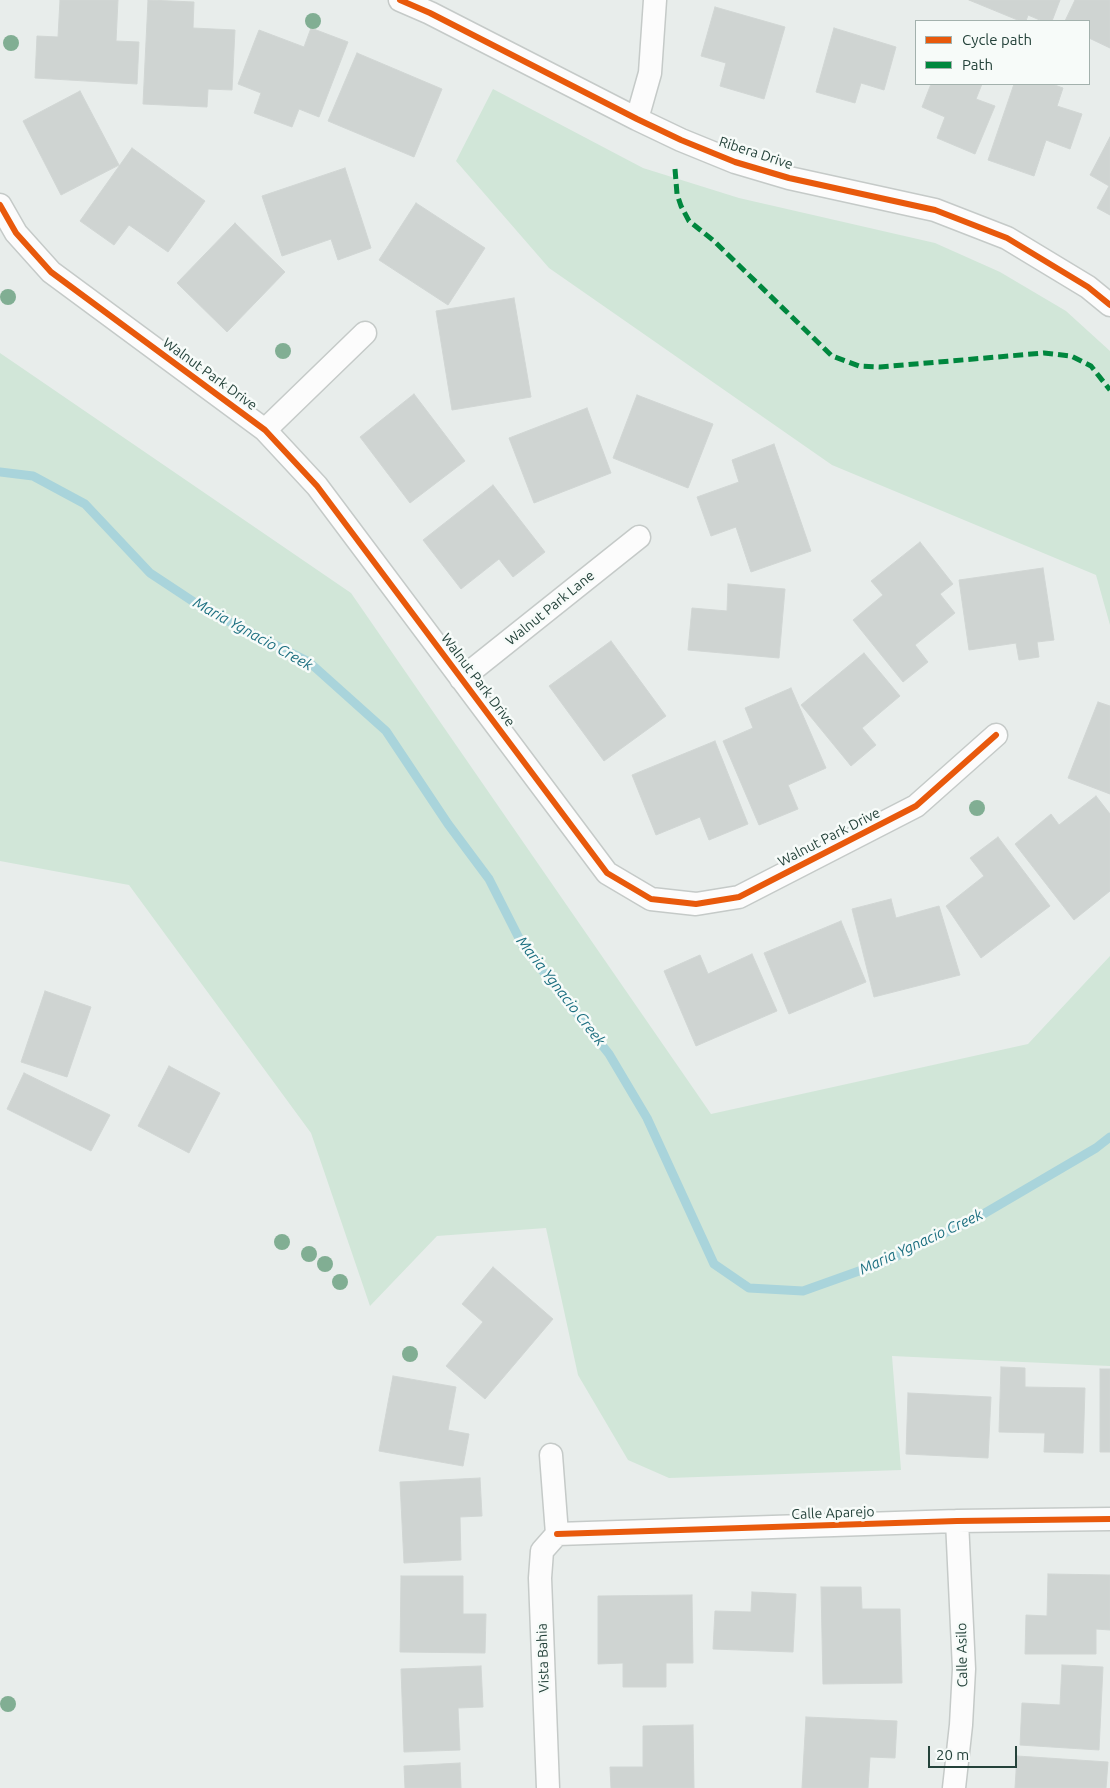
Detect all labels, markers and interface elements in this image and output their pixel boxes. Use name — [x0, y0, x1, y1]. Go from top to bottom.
legend — [915, 20, 1090, 85]
text: Cycle path — [962, 31, 1032, 48]
text: Path — [962, 56, 993, 73]
street label: Ribera Drive — [717, 133, 795, 173]
street label: Walnut Park Drive — [160, 334, 260, 414]
street label: Walnut Park Lane — [502, 567, 598, 649]
water label: Maria Ygnacio Creek — [190, 594, 316, 674]
street label: Walnut Park Drive — [437, 630, 519, 730]
street label: Walnut Park Drive — [775, 804, 883, 870]
water label: Maria Ygnacio Creek — [513, 933, 609, 1049]
water label: Maria Ygnacio Creek — [856, 1205, 986, 1279]
street label: Calle Aparejo — [791, 1503, 875, 1523]
street label: Vista Bahia — [533, 1623, 553, 1693]
street label: Calle Asilo — [953, 1623, 971, 1687]
scale bar — [930, 1736, 1019, 1768]
text: 20 m — [936, 1746, 969, 1763]

